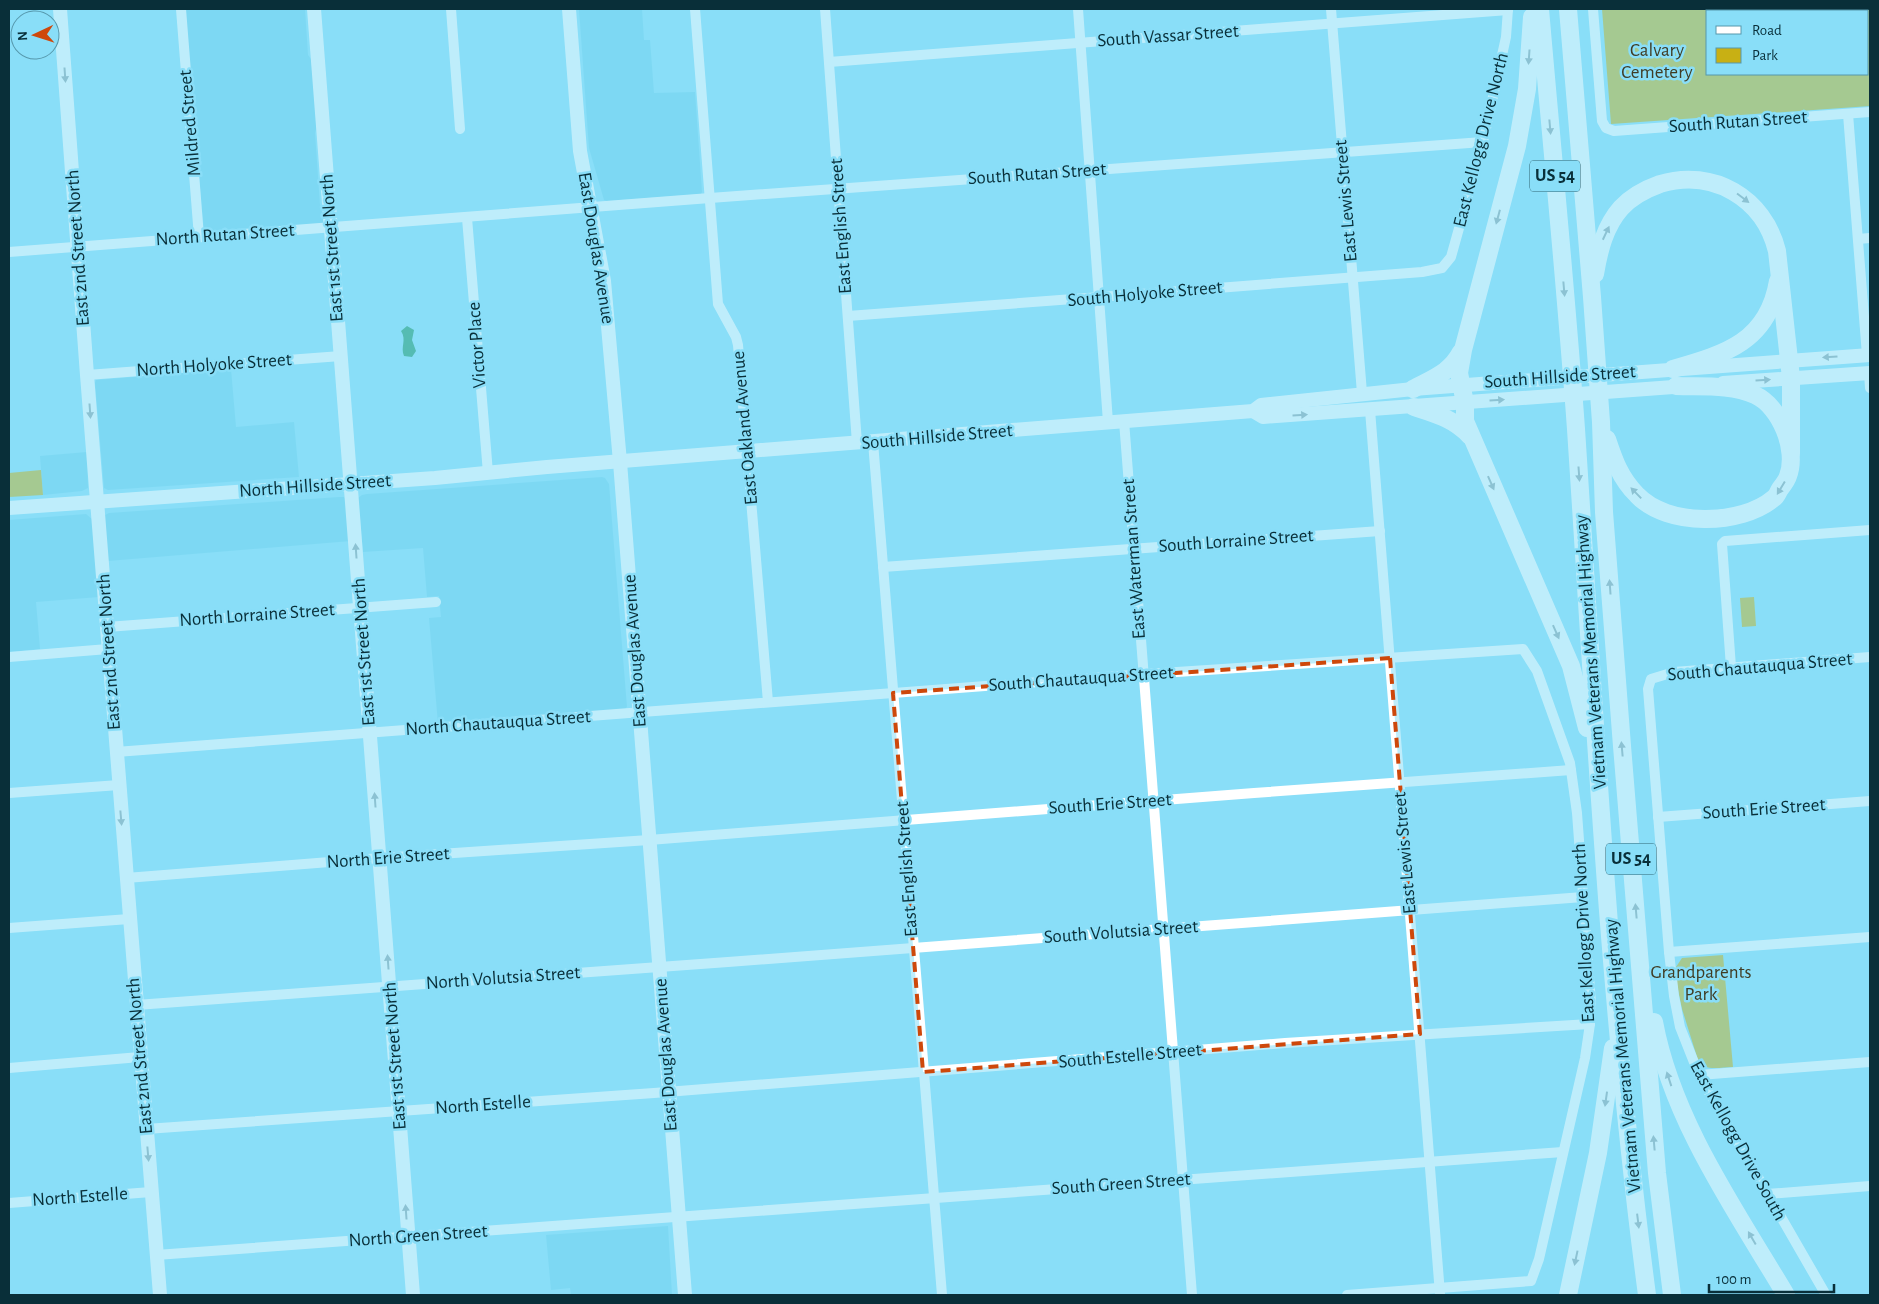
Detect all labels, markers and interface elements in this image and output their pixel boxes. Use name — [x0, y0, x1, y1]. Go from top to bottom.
north arrow — [10, 10, 60, 60]
legend — [1706, 10, 1869, 75]
street label: South Vassar Street — [1097, 22, 1239, 50]
text: Road — [1752, 23, 1782, 38]
text: N — [16, 30, 30, 41]
park label: Calvary Cemetery — [1621, 41, 1693, 82]
text: Park — [1752, 48, 1778, 63]
one-way arrow — [1525, 50, 1533, 66]
street label: East Kellogg Drive North — [1450, 51, 1512, 229]
one-way arrow — [61, 67, 69, 83]
street label: Mildred Street — [176, 69, 204, 177]
street label: South Rutan Street — [1668, 108, 1808, 136]
one-way arrow — [1547, 119, 1555, 135]
street label: East Lewis Street — [1331, 139, 1361, 263]
street label: East English Street — [827, 158, 855, 294]
street label: South Rutan Street — [967, 160, 1107, 188]
road number: US 54 — [1530, 160, 1580, 192]
street label: East 2nd Street North — [63, 169, 93, 327]
street label: East Douglas Avenue — [575, 171, 617, 325]
street label: East 1st Street North — [317, 173, 347, 323]
one-way arrow — [1736, 192, 1749, 203]
one-way arrow — [1494, 209, 1502, 224]
street label: North Rutan Street — [155, 221, 295, 249]
one-way arrow — [1603, 226, 1611, 240]
street label: South Holyoke Street — [1067, 278, 1223, 310]
one-way arrow — [1561, 281, 1569, 297]
street label: Victor Place — [465, 301, 489, 389]
street label: North Holyoke Street — [136, 350, 292, 380]
street label: East Oakland Avenue — [729, 350, 761, 506]
one-way arrow — [1822, 354, 1838, 362]
street label: South Hillside Street — [1484, 362, 1636, 392]
one-way arrow — [1756, 375, 1772, 383]
one-way arrow — [1489, 396, 1505, 404]
one-way arrow — [86, 404, 94, 420]
one-way arrow — [1292, 410, 1308, 418]
street label: South Hillside Street — [861, 421, 1013, 453]
one-way arrow — [1575, 466, 1583, 482]
street label: North Hillside Street — [239, 471, 391, 501]
one-way arrow — [1488, 476, 1496, 490]
street label: East Waterman Street — [1119, 478, 1149, 640]
one-way arrow — [1777, 481, 1786, 494]
one-way arrow — [1630, 487, 1642, 499]
street label: Vietnam Veterans Memorial Highway — [1572, 514, 1610, 790]
street label: South Lorraine Street — [1158, 526, 1314, 556]
one-way arrow — [352, 543, 360, 559]
street label: East 2nd Street North — [94, 573, 124, 731]
street label: East Douglas Avenue — [620, 574, 650, 728]
street label: East 1st Street North — [349, 577, 379, 727]
one-way arrow — [1605, 579, 1613, 595]
street label: North Lorraine Street — [179, 600, 335, 630]
one-way arrow — [1553, 625, 1561, 639]
street label: South Chautauqua Street — [1667, 649, 1853, 685]
street label: South Chautauqua Street — [988, 663, 1174, 695]
street label: North Chautauqua Street — [405, 707, 591, 739]
one-way arrow — [1618, 741, 1626, 757]
street label: South Erie Street — [1048, 790, 1172, 818]
street label: East Lewis Street — [1390, 791, 1420, 915]
one-way arrow — [371, 792, 379, 808]
street label: South Erie Street — [1702, 795, 1826, 823]
street label: East English Street — [893, 801, 921, 937]
one-way arrow — [118, 810, 126, 826]
street label: East Kellogg Drive North — [1570, 843, 1598, 1023]
street label: North Erie Street — [326, 844, 450, 872]
road number: US 54 — [1606, 844, 1656, 874]
one-way arrow — [1631, 902, 1639, 918]
street label: South Volutsia Street — [1043, 917, 1199, 947]
street label: Vietnam Veterans Memorial Highway — [1602, 918, 1644, 1194]
one-way arrow — [383, 954, 391, 970]
street label: North Volutsia Street — [425, 963, 581, 993]
park label: Grandparents Park — [1650, 963, 1752, 1004]
street label: East 2nd Street North — [124, 977, 156, 1135]
street label: East Douglas Avenue — [651, 978, 681, 1132]
street label: East 1st Street North — [380, 981, 410, 1131]
street label: South Estelle Street — [1058, 1040, 1202, 1072]
street label: East Kellogg Drive South — [1686, 1058, 1790, 1224]
one-way arrow — [1665, 1071, 1672, 1086]
one-way arrow — [1602, 1091, 1610, 1107]
street label: North Estelle — [435, 1092, 531, 1118]
one-way arrow — [1650, 1134, 1658, 1150]
one-way arrow — [144, 1146, 152, 1162]
street label: South Green Street — [1051, 1170, 1191, 1198]
street label: North Estelle — [32, 1184, 128, 1210]
one-way arrow — [402, 1203, 410, 1219]
one-way arrow — [1634, 1213, 1642, 1229]
street label: North Green Street — [348, 1222, 488, 1250]
one-way arrow — [1748, 1231, 1756, 1246]
one-way arrow — [1572, 1251, 1580, 1266]
scale bar — [1709, 1262, 1834, 1294]
text: 100 m — [1716, 1272, 1751, 1287]

